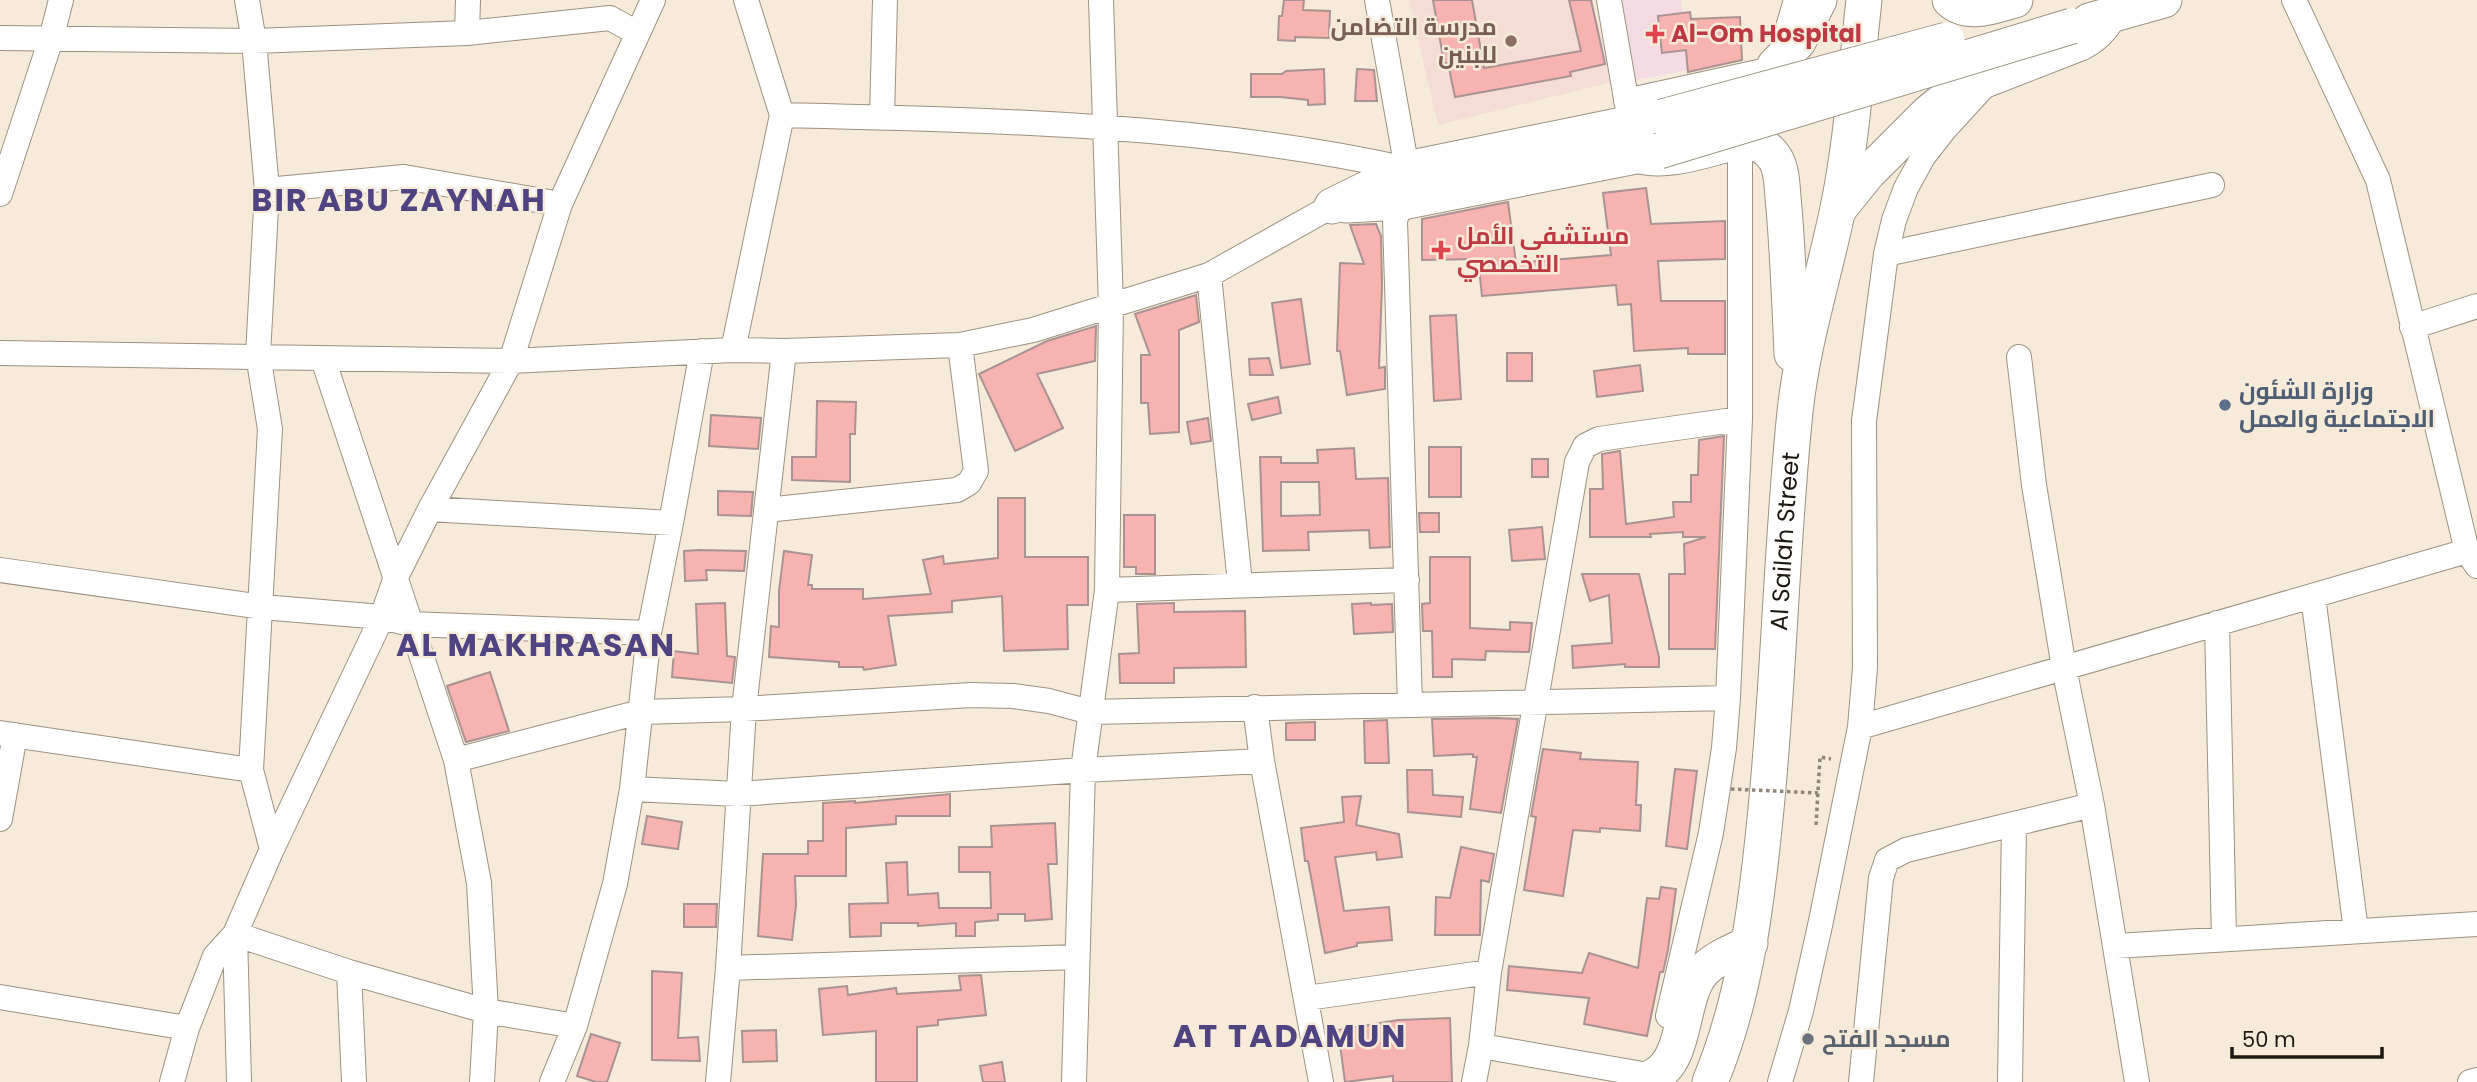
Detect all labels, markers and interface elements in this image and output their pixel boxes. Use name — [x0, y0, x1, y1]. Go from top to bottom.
place label: مدرسة التضامن للبنين — [1331, 10, 1497, 71]
place label: Al-Om Hospital — [1671, 17, 1862, 50]
marker: Al-Om Hospital — [1645, 24, 1665, 44]
marker: مدرسة التضامن للبنين — [1503, 33, 1519, 49]
district label: BIR ABU ZAYNAH — [251, 177, 547, 222]
place label: مستشفى الأمل التخصصي — [1457, 219, 1629, 282]
marker: مستشفى الأمل التخصصي — [1431, 240, 1451, 260]
place label: وزارة الشئون الاجتماعية والعمل — [2239, 374, 2435, 435]
marker: وزارة الشئون الاجتماعية والعمل — [2217, 397, 2233, 413]
street label: Al Sailah Street — [1762, 451, 1807, 632]
district label: AL MAKHRASAN — [396, 622, 676, 667]
district label: AT TADAMUN — [1173, 1013, 1407, 1058]
scale bar — [2232, 1016, 2382, 1060]
place label: مسجد الفتح — [1822, 1022, 1951, 1055]
text: 50 m — [2242, 1025, 2296, 1054]
marker: مسجد الفتح — [1800, 1031, 1816, 1047]

